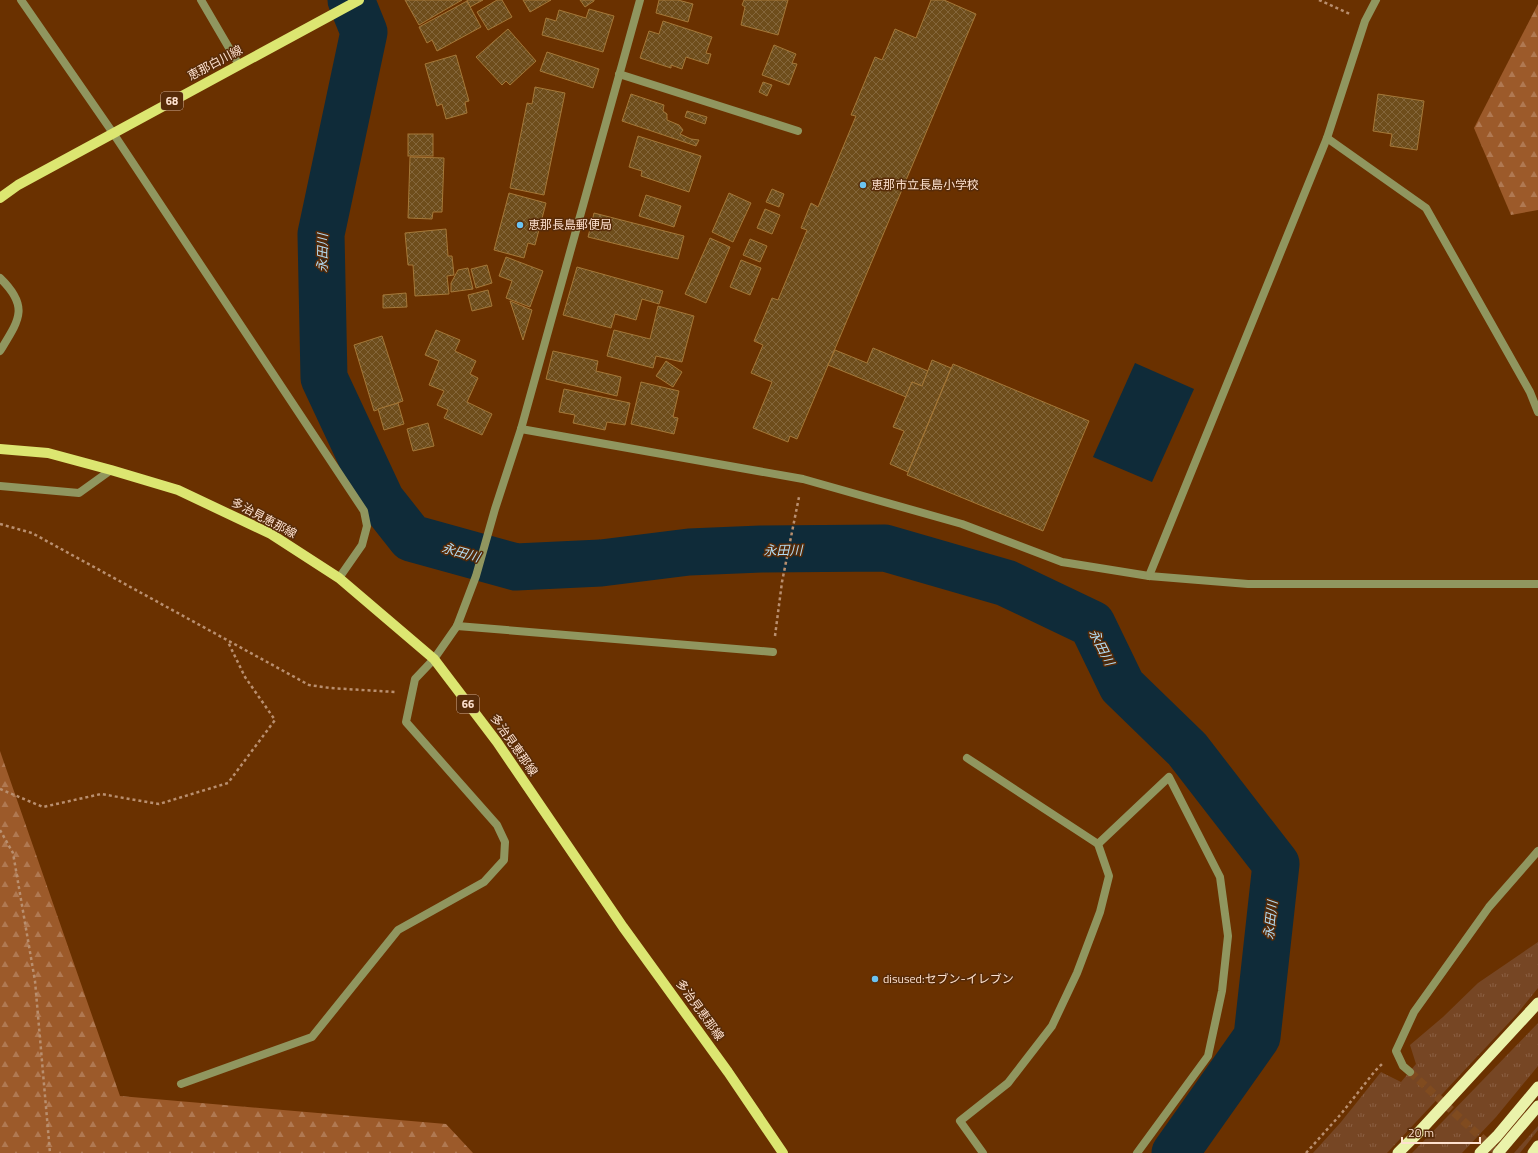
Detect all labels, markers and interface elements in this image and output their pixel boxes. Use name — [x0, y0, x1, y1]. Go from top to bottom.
street label: 恵那白川線 — [184, 40, 246, 85]
road number: 68 — [161, 92, 183, 110]
place label: 恵那市立長島小学校 — [871, 175, 979, 194]
marker: 恵那市立長島小学校 — [858, 180, 868, 190]
place label: 恵那長島郵便局 — [528, 215, 612, 234]
marker: 恵那長島郵便局 — [515, 220, 525, 230]
water label: 永田川 — [312, 231, 332, 273]
street label: 多治見恵那線 — [228, 492, 300, 543]
water label: 永田川 — [439, 537, 484, 568]
water label: 永田川 — [763, 540, 805, 560]
water label: 永田川 — [1084, 625, 1121, 671]
road number: 66 — [457, 695, 479, 713]
street label: 多治見恵那線 — [486, 710, 543, 780]
water label: 永田川 — [1258, 898, 1282, 940]
place label: disused:セブン-イレブン — [883, 969, 1014, 988]
marker: disused:セブン-イレブン — [870, 974, 880, 984]
street label: 多治見恵那線 — [672, 975, 729, 1044]
scale bar — [1402, 1119, 1480, 1145]
text: 20 m — [1408, 1123, 1434, 1142]

